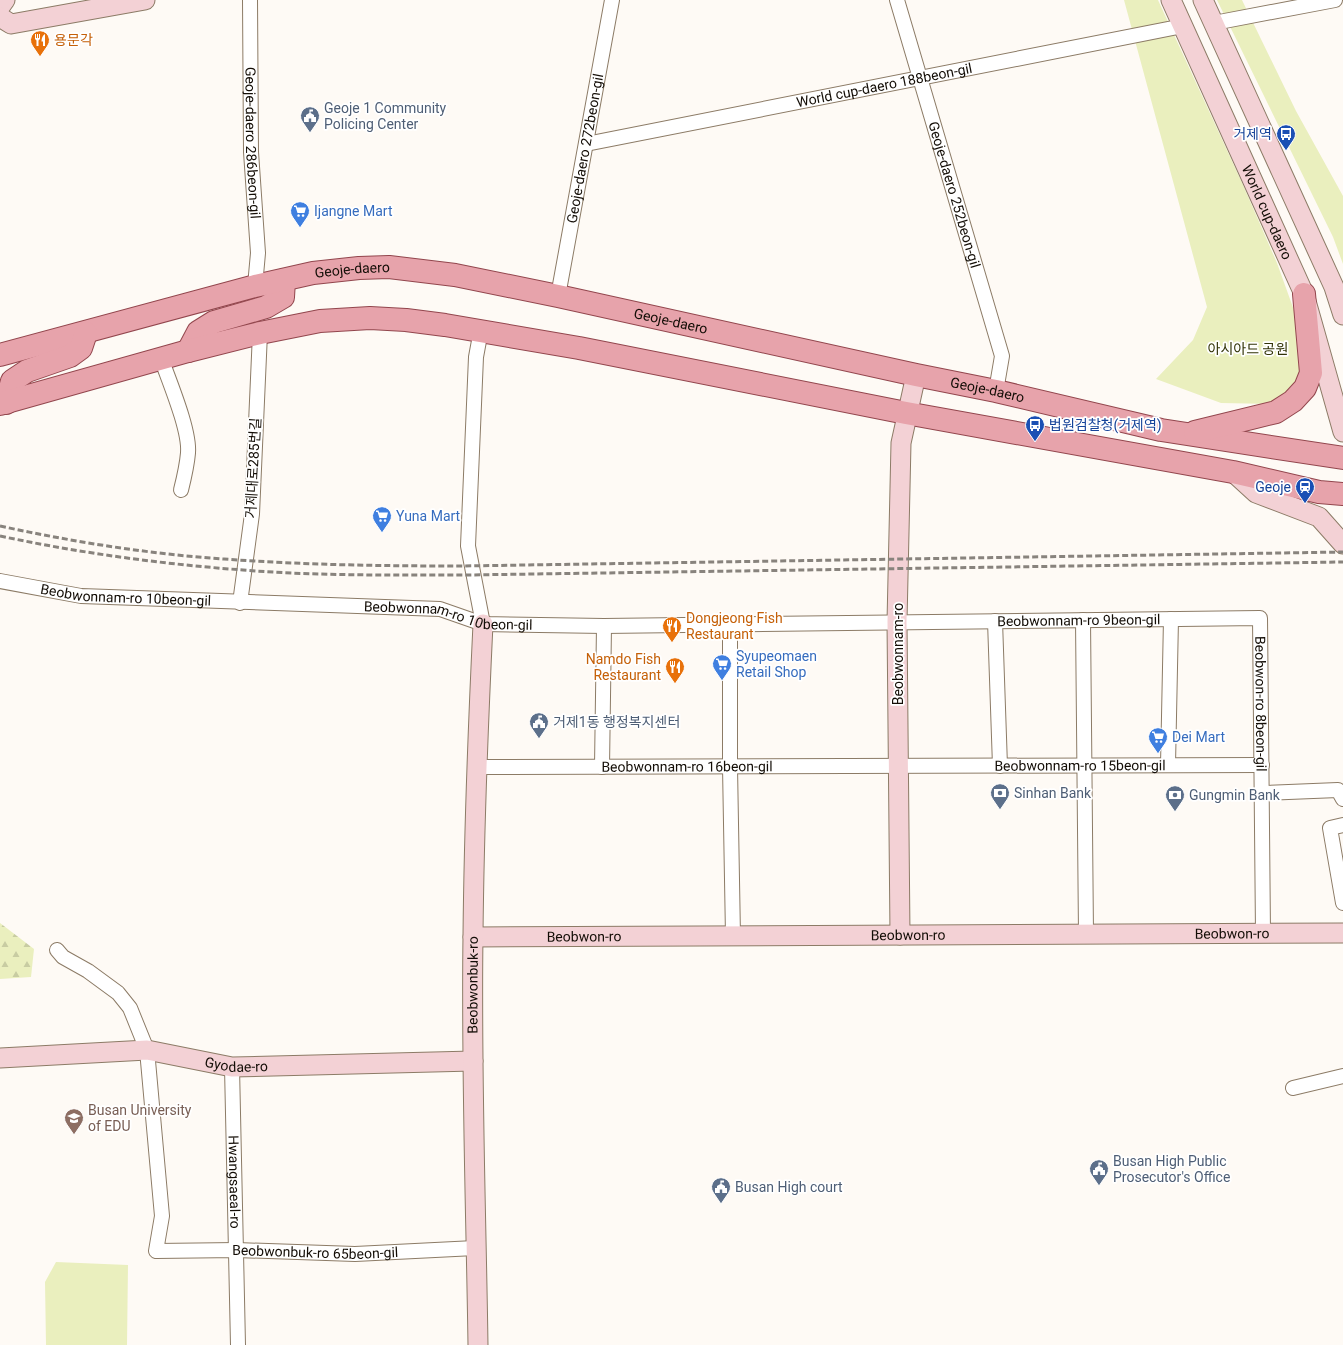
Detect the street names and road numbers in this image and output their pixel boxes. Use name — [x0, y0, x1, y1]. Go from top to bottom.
street label: World cup-daero 188beon-gil — [795, 60, 973, 110]
street label: Geoje-daero 286beon-gil — [242, 67, 264, 219]
street label: Geoje-daero 272beon-gil — [563, 72, 606, 225]
street label: Geoje-daero 252beon-gil — [925, 120, 984, 270]
street label: World cup-daero — [1239, 162, 1295, 262]
street label: Geoje-daero — [314, 259, 390, 281]
street label: Geoje-daero — [632, 305, 709, 337]
street label: Geoje-daero — [949, 374, 1026, 405]
street label: 거제대로285번길 — [242, 417, 264, 519]
street label: Beobwonnam-ro 10beon-gil — [39, 581, 211, 609]
street label: Beobwonnam-ro 10beon-gil — [364, 598, 533, 633]
street label: Beobwonnam-ro — [890, 603, 906, 705]
street label: Beobwonnam-ro 9beon-gil — [997, 611, 1161, 629]
street label: Beobwon-ro 8beon-gil — [1252, 636, 1269, 772]
street label: Beobwonnam-ro 15beon-gil — [994, 757, 1166, 774]
street label: Beobwonnam-ro 16beon-gil — [601, 758, 773, 775]
street label: Beobwon-ro — [1195, 925, 1269, 942]
street label: Beobwon-ro — [871, 927, 945, 943]
street label: Beobwon-ro — [547, 928, 621, 945]
street label: Beobwonbuk-ro — [465, 936, 481, 1034]
street label: Gyodae-ro — [203, 1054, 268, 1075]
street label: Hwangsaeal-ro — [225, 1135, 243, 1229]
street label: Beobwonbuk-ro 65beon-gil — [232, 1242, 399, 1262]

